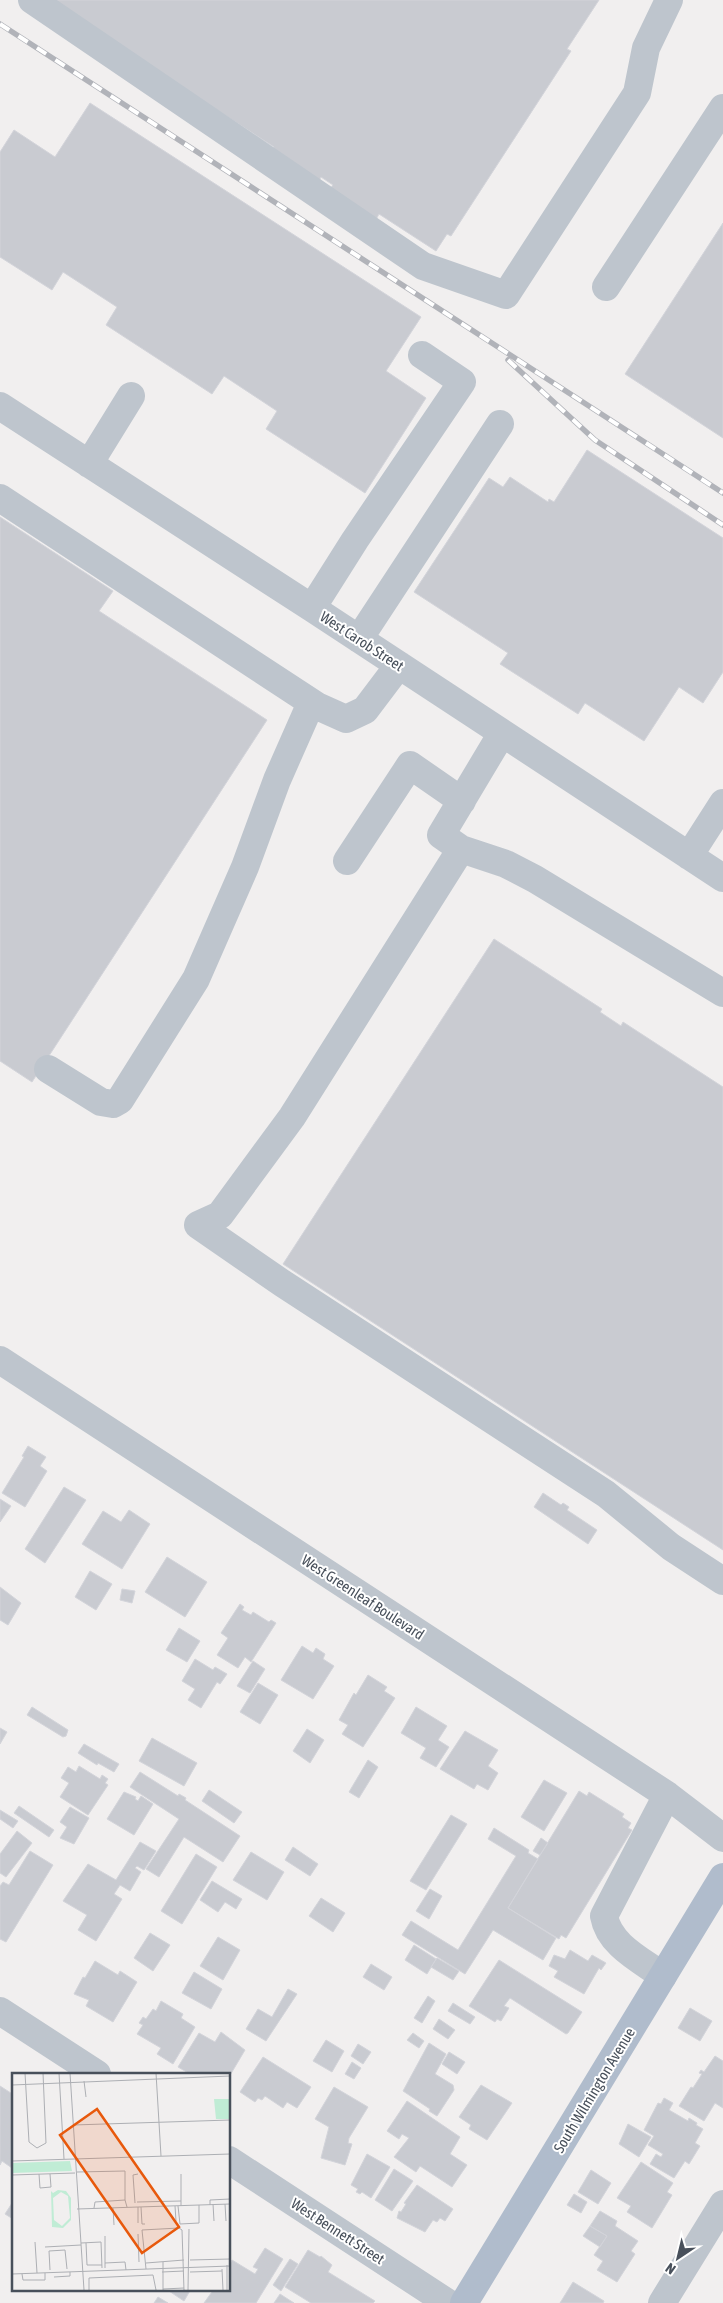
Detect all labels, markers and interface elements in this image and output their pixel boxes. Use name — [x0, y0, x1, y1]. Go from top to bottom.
street label: West Carob Street — [317, 608, 407, 674]
street label: West Greenleaf Boulevard — [299, 1551, 427, 1643]
street label: South Wilmington Avenue — [550, 2024, 638, 2155]
inset map — [12, 2073, 230, 2290]
street label: West Bennett Street — [288, 2195, 388, 2267]
north arrow — [653, 2233, 703, 2283]
text: N — [663, 2260, 679, 2278]

